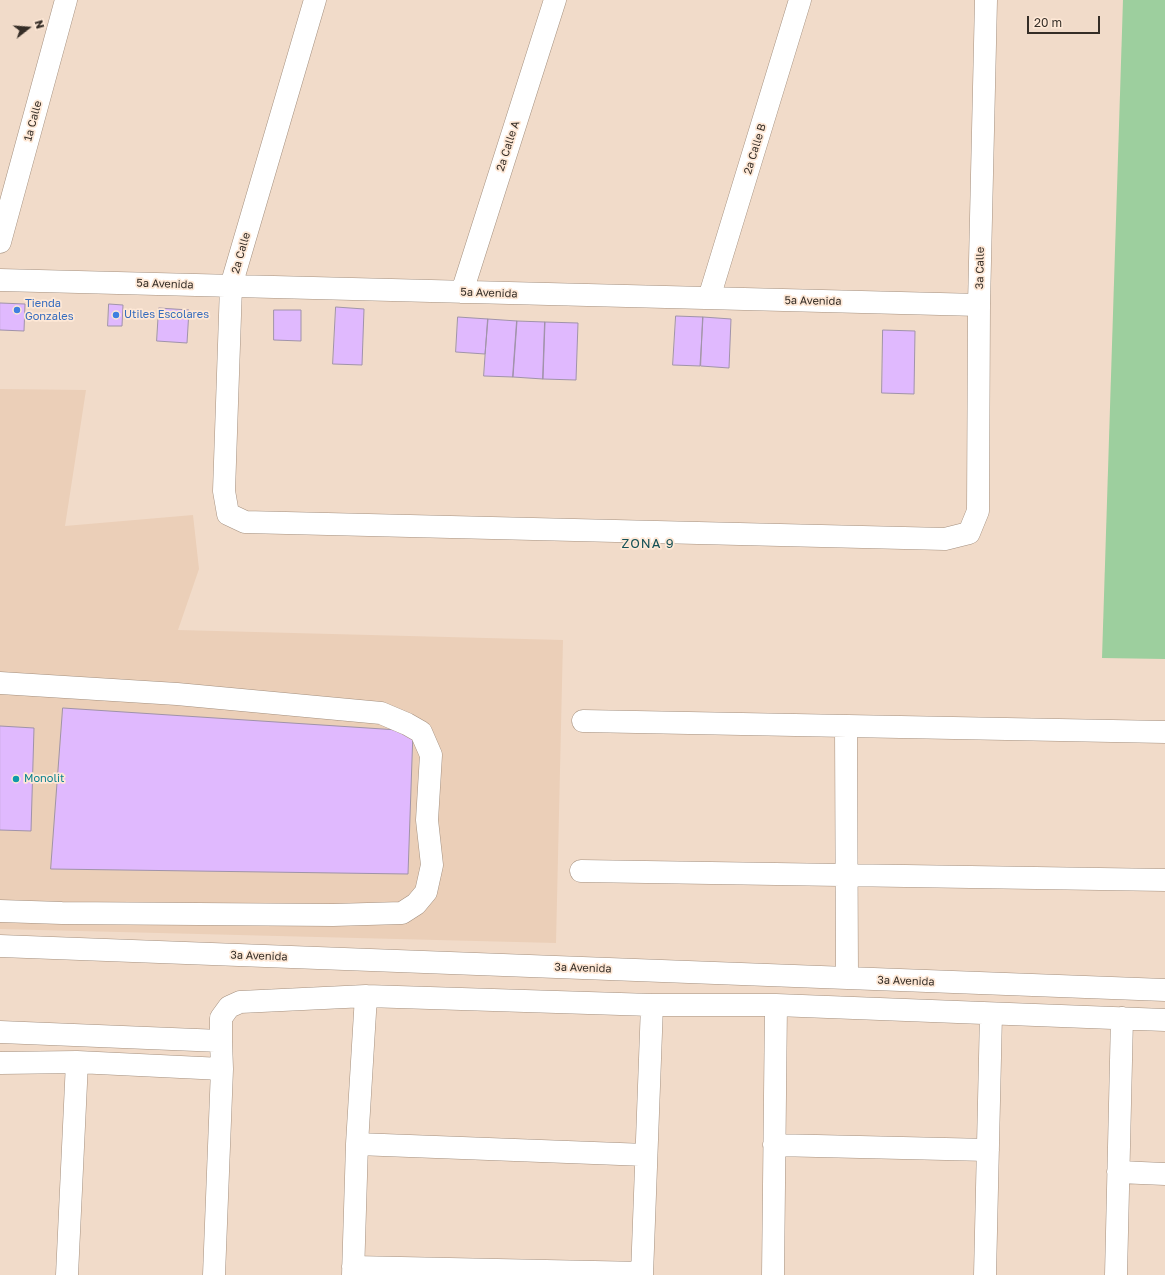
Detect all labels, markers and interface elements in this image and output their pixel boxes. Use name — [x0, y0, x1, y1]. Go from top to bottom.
north arrow — [8, 8, 48, 48]
scale bar — [1029, 8, 1102, 34]
text: 20 m — [1034, 15, 1062, 30]
text: N — [33, 18, 47, 30]
street label: 1a Calle — [21, 99, 45, 143]
street label: 2a Calle A — [494, 119, 522, 173]
street label: 2a Calle B — [741, 122, 769, 176]
street label: 2a Calle — [229, 231, 253, 275]
street label: 3a Calle — [973, 247, 987, 289]
street label: 5a Avenida — [136, 276, 194, 292]
street label: 5a Avenida — [460, 285, 518, 301]
street label: 5a Avenida — [784, 294, 842, 308]
place label: Tienda Gonzales — [25, 297, 74, 323]
marker: Tienda Gonzales — [12, 305, 22, 315]
place label: Utiles Escolares — [124, 308, 209, 322]
marker: Utiles Escolares — [111, 310, 121, 320]
district label: ZONA 9 — [622, 536, 674, 552]
place label: Monolit — [24, 772, 64, 786]
marker: Monolit — [11, 774, 21, 784]
street label: 3a Avenida — [230, 948, 288, 964]
street label: 3a Avenida — [554, 960, 612, 976]
street label: 3a Avenida — [877, 973, 935, 989]

